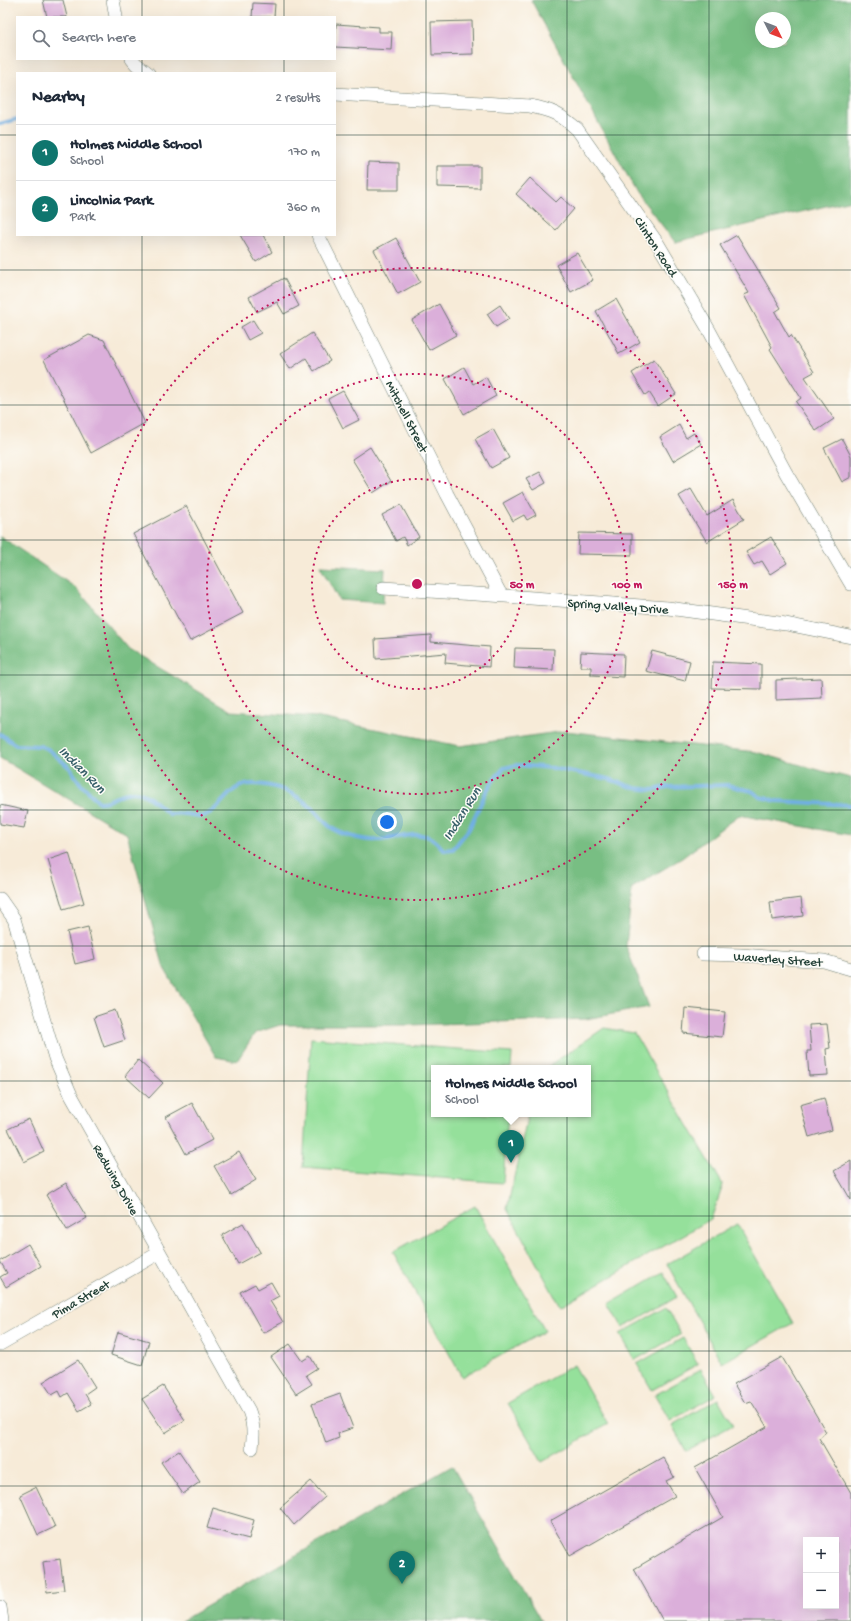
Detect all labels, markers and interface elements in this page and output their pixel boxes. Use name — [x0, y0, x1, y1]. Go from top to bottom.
north arrow — [755, 12, 791, 48]
search box — [16, 16, 336, 60]
icon: search — [30, 27, 52, 49]
text: Search here — [62, 29, 136, 47]
text: Nearby — [32, 88, 85, 108]
text: 2 results — [275, 91, 320, 106]
text: Holmes Middle School — [70, 136, 202, 154]
text: 1 — [42, 145, 48, 160]
text: 170 m — [288, 145, 320, 160]
text: School — [70, 154, 104, 169]
text: Lincolnia Park — [70, 192, 153, 210]
text: 2 — [42, 201, 48, 216]
text: 360 m — [287, 201, 320, 216]
text: Park — [70, 210, 95, 225]
street label: Clinton Road — [630, 215, 681, 281]
street label: Mitchell Street — [381, 379, 431, 457]
centre of rings — [410, 577, 424, 591]
text: 50 m — [510, 579, 535, 593]
text: 100 m — [611, 579, 642, 593]
text: 150 m — [717, 579, 748, 593]
street label: Spring Valley Drive — [567, 596, 669, 619]
water label: Indian Run — [54, 744, 109, 798]
water label: Indian Run — [440, 784, 486, 844]
your location — [377, 812, 397, 832]
street label: Waverley Street — [733, 950, 824, 971]
popup — [431, 1065, 591, 1117]
text: Holmes Middle School — [445, 1075, 577, 1093]
text: School — [445, 1093, 479, 1108]
pin: 1 — [498, 1130, 524, 1163]
street label: Redwing Drive — [89, 1142, 141, 1218]
street label: Pima Street — [49, 1277, 114, 1323]
map controls — [803, 1537, 839, 1609]
button: + — [803, 1537, 839, 1573]
pin: 2 — [389, 1551, 415, 1584]
button: − — [803, 1573, 839, 1609]

